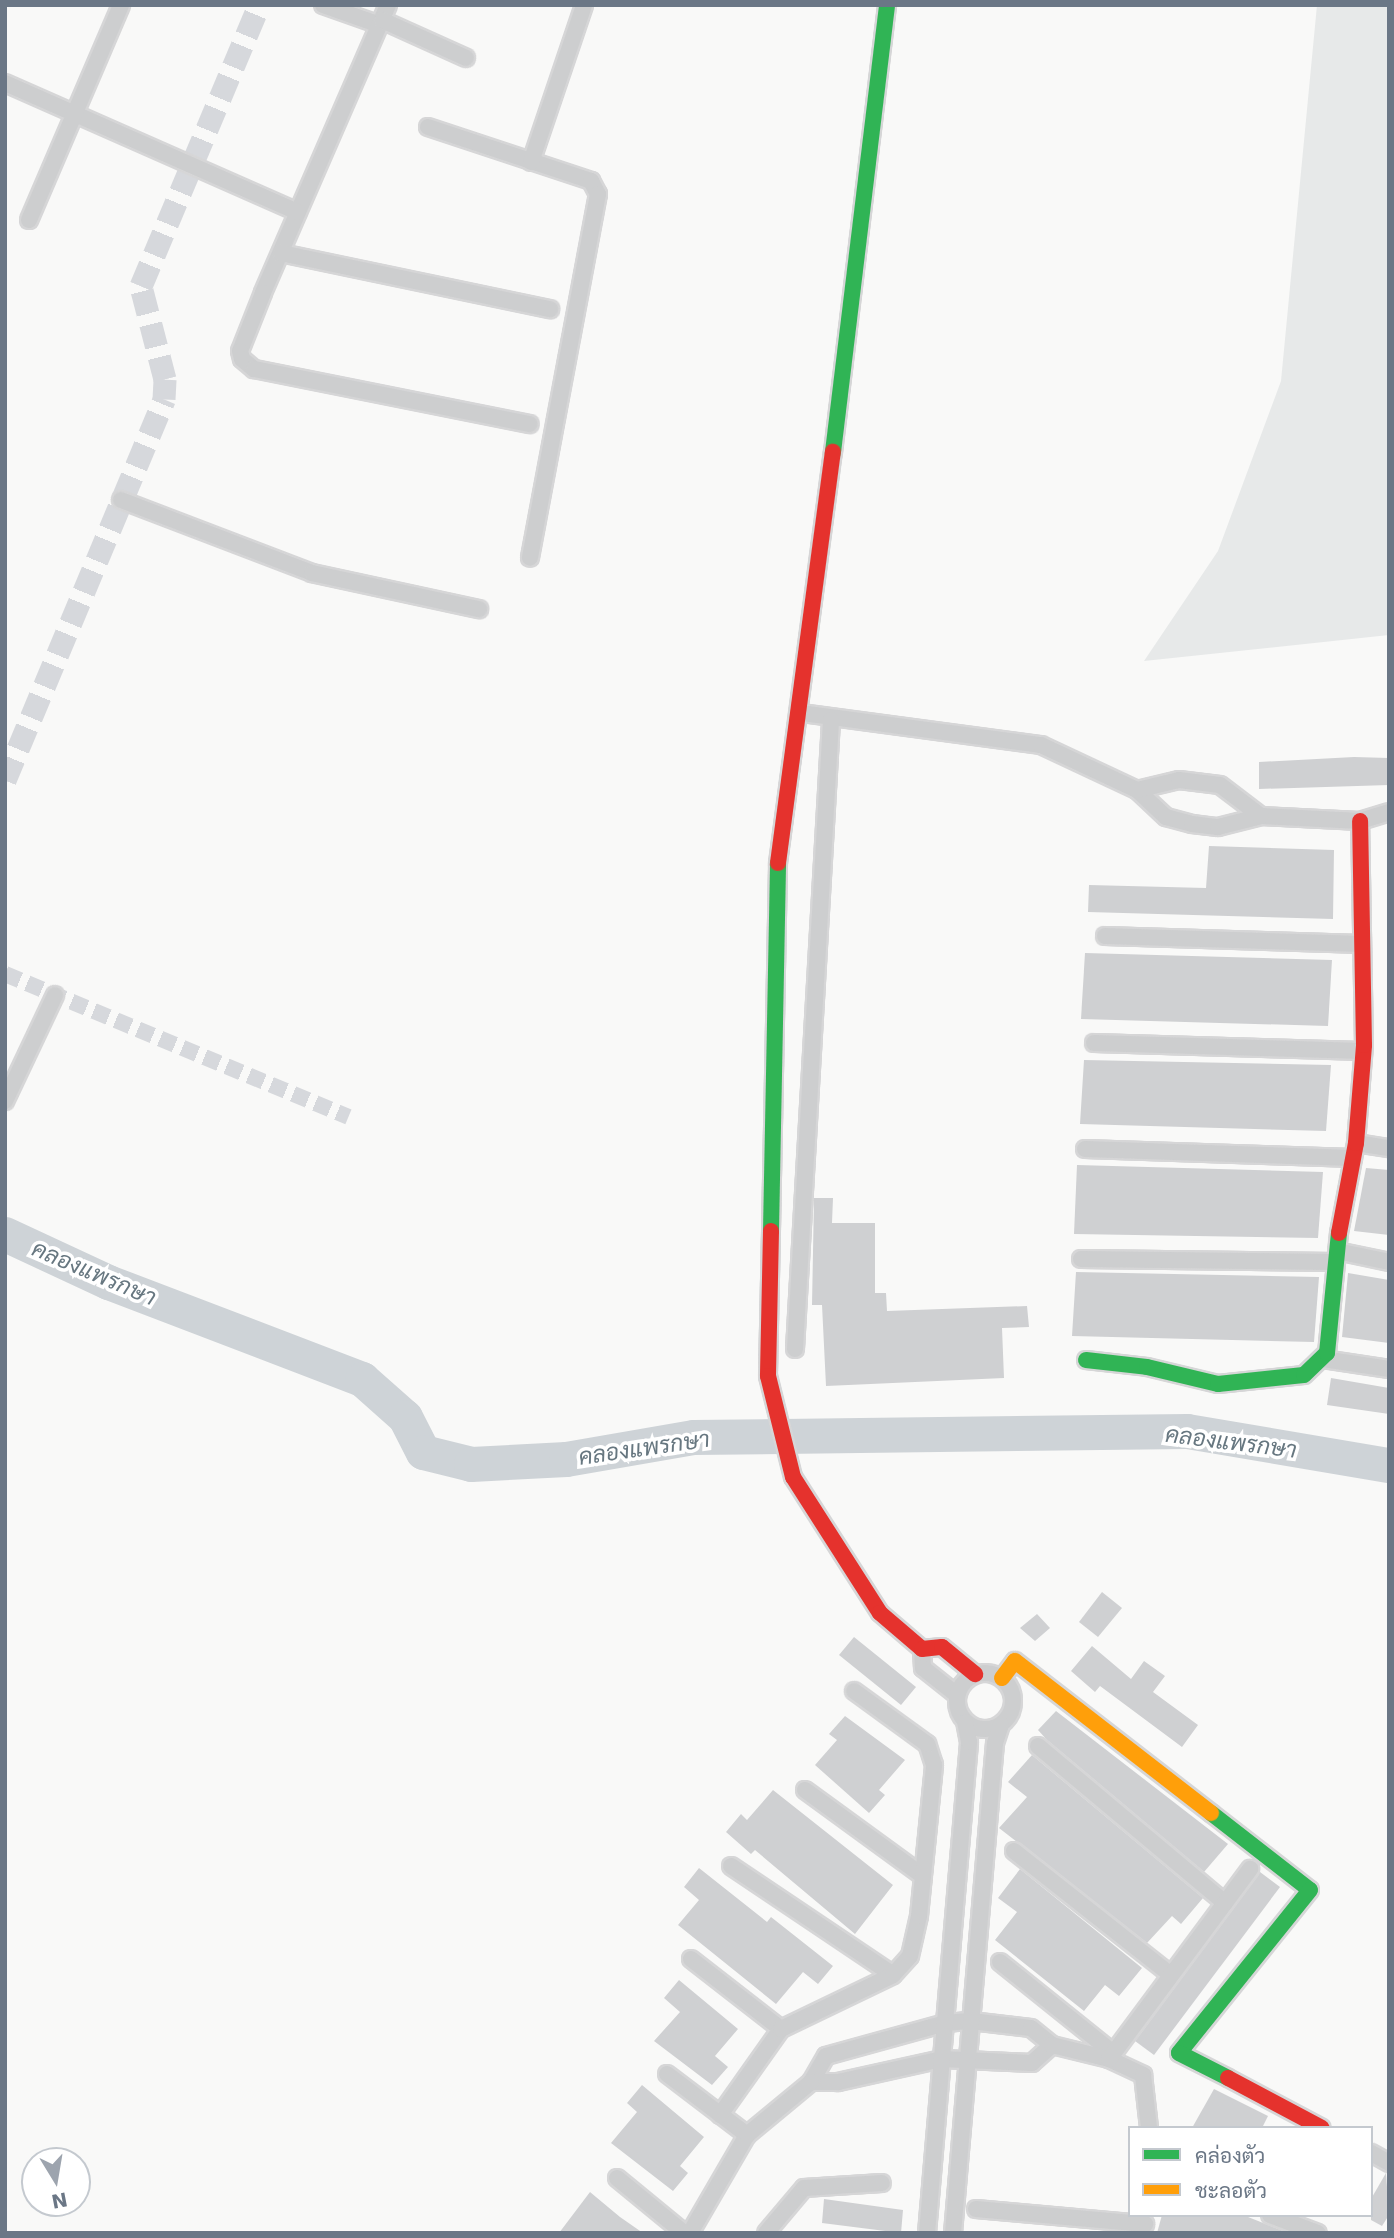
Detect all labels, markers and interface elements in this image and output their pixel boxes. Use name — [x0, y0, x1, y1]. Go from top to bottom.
water label: คลองแพรกษา — [28, 1234, 160, 1312]
water label: คลองแพรกษา — [1164, 1420, 1298, 1464]
water label: คลองแพรกษา — [577, 1425, 711, 1471]
legend — [1128, 2126, 1373, 2217]
text: คล่องตัว — [1195, 2144, 1265, 2168]
north arrow — [21, 2147, 91, 2217]
text: ชะลอตัว — [1195, 2179, 1267, 2203]
text: N — [50, 2188, 70, 2213]

